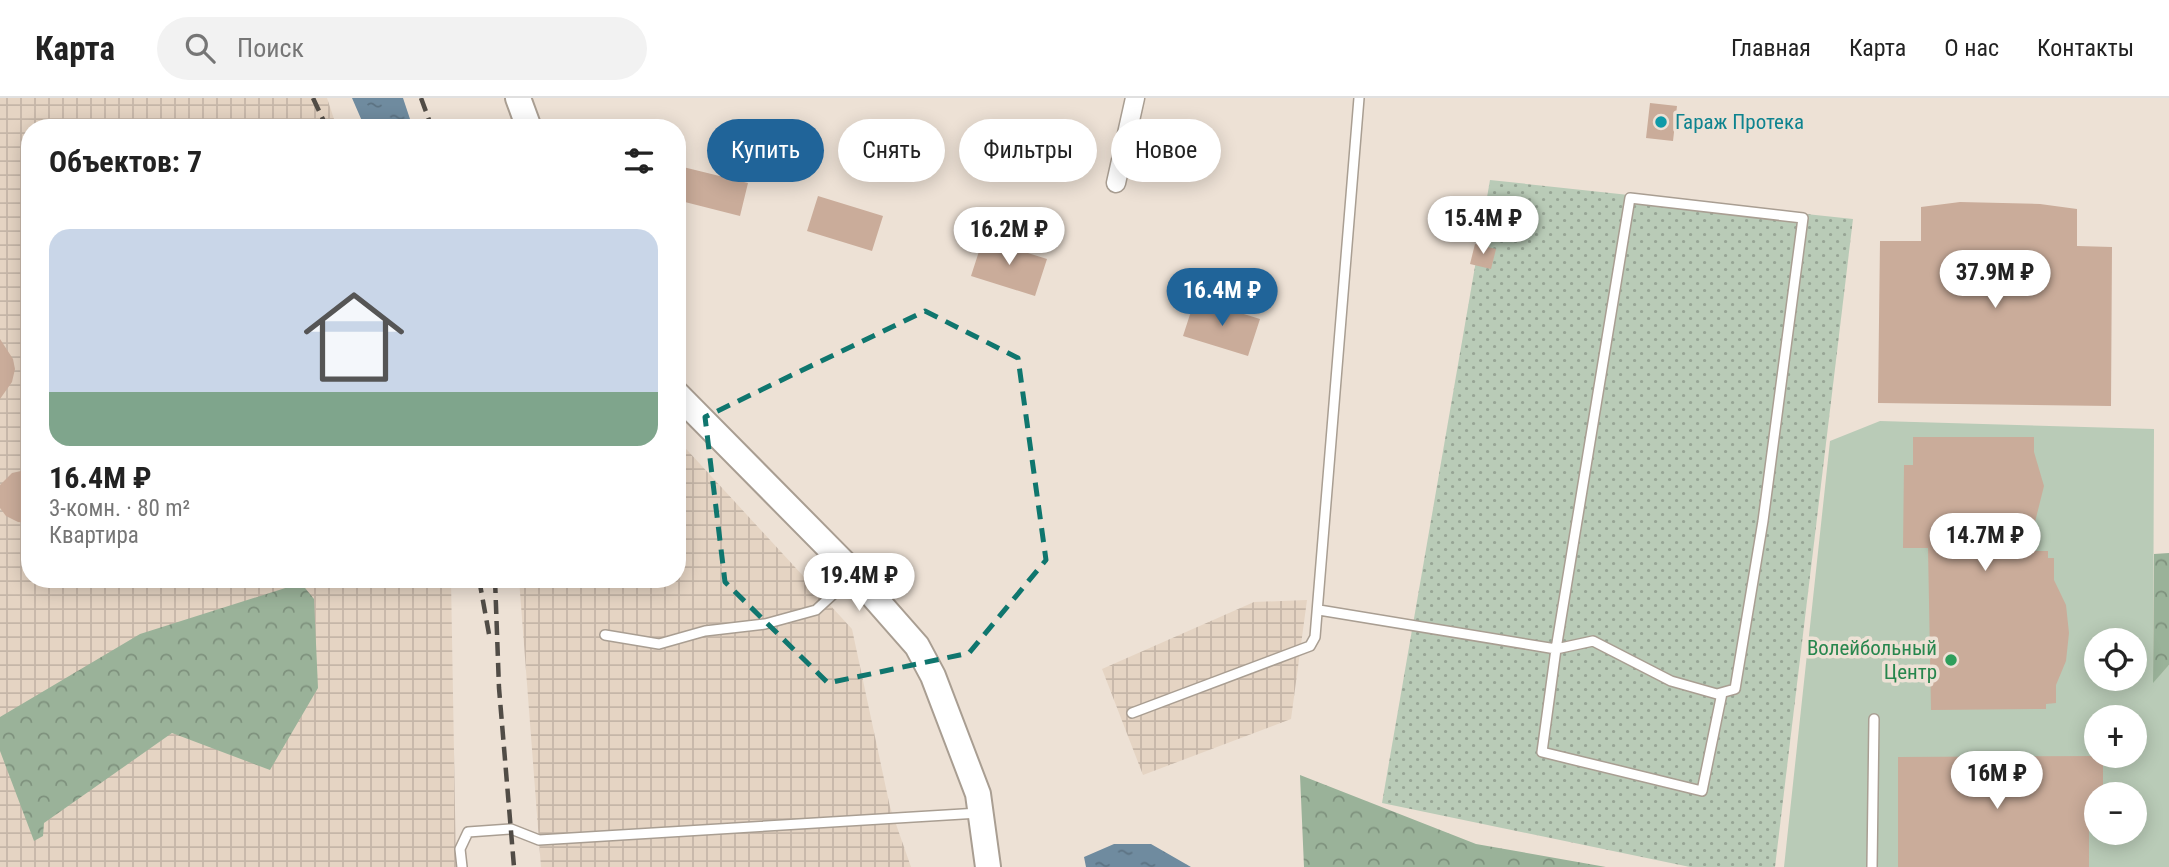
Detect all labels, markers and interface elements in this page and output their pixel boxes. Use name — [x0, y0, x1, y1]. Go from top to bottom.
search box — [157, 17, 647, 80]
text: Карта — [35, 29, 115, 68]
icon: search — [181, 29, 219, 67]
text: Поиск — [237, 33, 304, 63]
text: Главная — [1731, 34, 1811, 62]
text: Карта — [1849, 34, 1906, 62]
text: О нас — [1944, 34, 1999, 62]
text: Контакты — [2037, 34, 2134, 62]
place label: Гараж Протека — [1675, 110, 1804, 134]
marker: Гараж Протека — [1653, 114, 1669, 130]
chip: Купить — [707, 119, 824, 182]
chip: Снять — [838, 119, 945, 182]
chip: Фильтры — [959, 119, 1097, 182]
chip: Новое — [1111, 119, 1221, 182]
icon: filters — [620, 142, 658, 180]
text: Объектов: 7 — [49, 144, 202, 179]
pin: 15.4M ₽ — [1418, 197, 1548, 256]
text: 15.4M ₽ — [1444, 205, 1522, 232]
pin: 16.2M ₽ — [944, 208, 1074, 267]
text: 16.2M ₽ — [970, 216, 1048, 243]
pin: 37.9M ₽ — [1930, 250, 2060, 310]
text: 37.9M ₽ — [1956, 259, 2034, 286]
pin: 16.4M ₽ — [1157, 268, 1287, 328]
icon: home — [291, 274, 417, 400]
text: 16.4M ₽ — [1183, 277, 1261, 304]
text: 16.4M ₽ — [49, 460, 152, 495]
text: 3-комн. · 80 m² — [49, 495, 190, 522]
pin: 14.7M ₽ — [1920, 514, 2050, 573]
text: Квартира — [49, 522, 139, 549]
text: 14.7M ₽ — [1946, 522, 2024, 549]
pin: 19.4M ₽ — [794, 554, 924, 613]
text: 19.4M ₽ — [820, 562, 898, 589]
map controls — [2084, 628, 2147, 845]
button: locate — [2084, 628, 2147, 691]
place label: Волейбольный Центр — [1807, 636, 1937, 684]
marker: Волейбольный Центр — [1943, 652, 1959, 668]
button: + — [2084, 705, 2147, 768]
pin: 16M ₽ — [1948, 752, 2046, 811]
text: 16M ₽ — [1967, 760, 2027, 787]
button: − — [2084, 782, 2147, 845]

